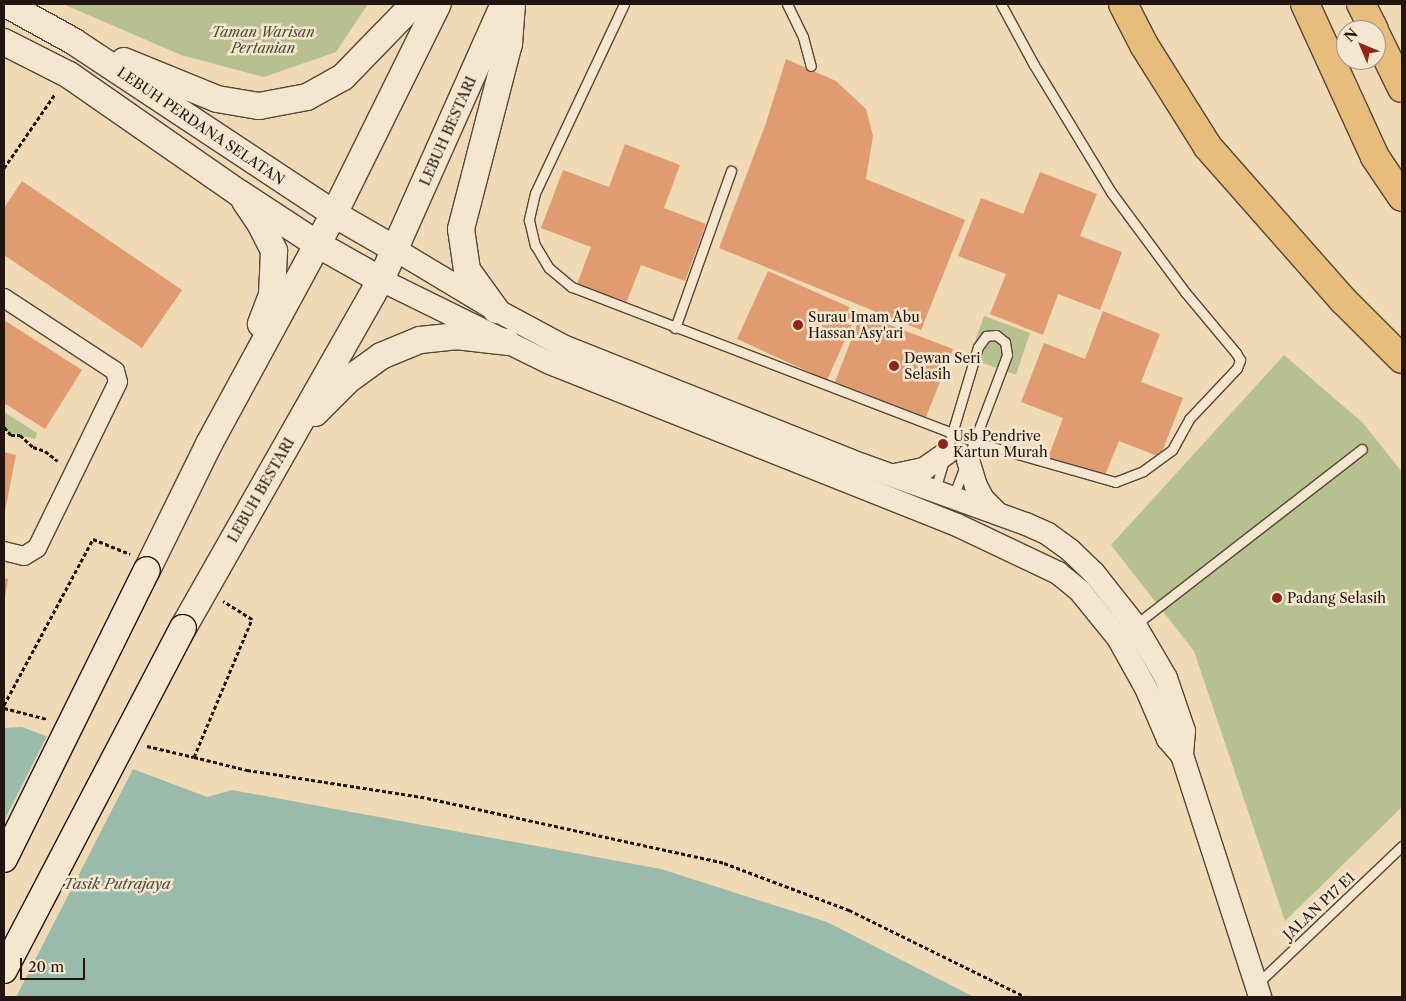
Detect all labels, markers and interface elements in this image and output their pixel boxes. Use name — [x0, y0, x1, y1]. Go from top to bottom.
north arrow — [1336, 20, 1386, 70]
park label: Taman Warisan Pertanian — [211, 24, 315, 56]
text: N — [1340, 24, 1362, 46]
street label: LEBUH PERDANA SELATAN — [114, 63, 288, 189]
street label: LEBUH BESTARI — [416, 74, 480, 188]
place label: Surau Imam Abu Hassan Asy'ari — [808, 309, 920, 342]
marker: Surau Imam Abu Hassan Asy'ari — [792, 319, 804, 331]
place label: Dewan Seri Selasih — [904, 350, 980, 382]
marker: Dewan Seri Selasih — [888, 360, 900, 372]
place label: Usb Pendrive Kartun Murah — [953, 428, 1048, 461]
street label: LEBUH BESTARI — [224, 435, 298, 545]
marker: Usb Pendrive Kartun Murah — [937, 438, 949, 450]
place label: Padang Selasih — [1287, 590, 1386, 606]
marker: Padang Selasih — [1271, 592, 1283, 604]
street label: JALAN P17 E1 — [1280, 869, 1358, 943]
water label: Tasik Putrajaya — [63, 875, 171, 893]
scale bar — [22, 948, 88, 980]
text: 20 m — [28, 957, 64, 976]

